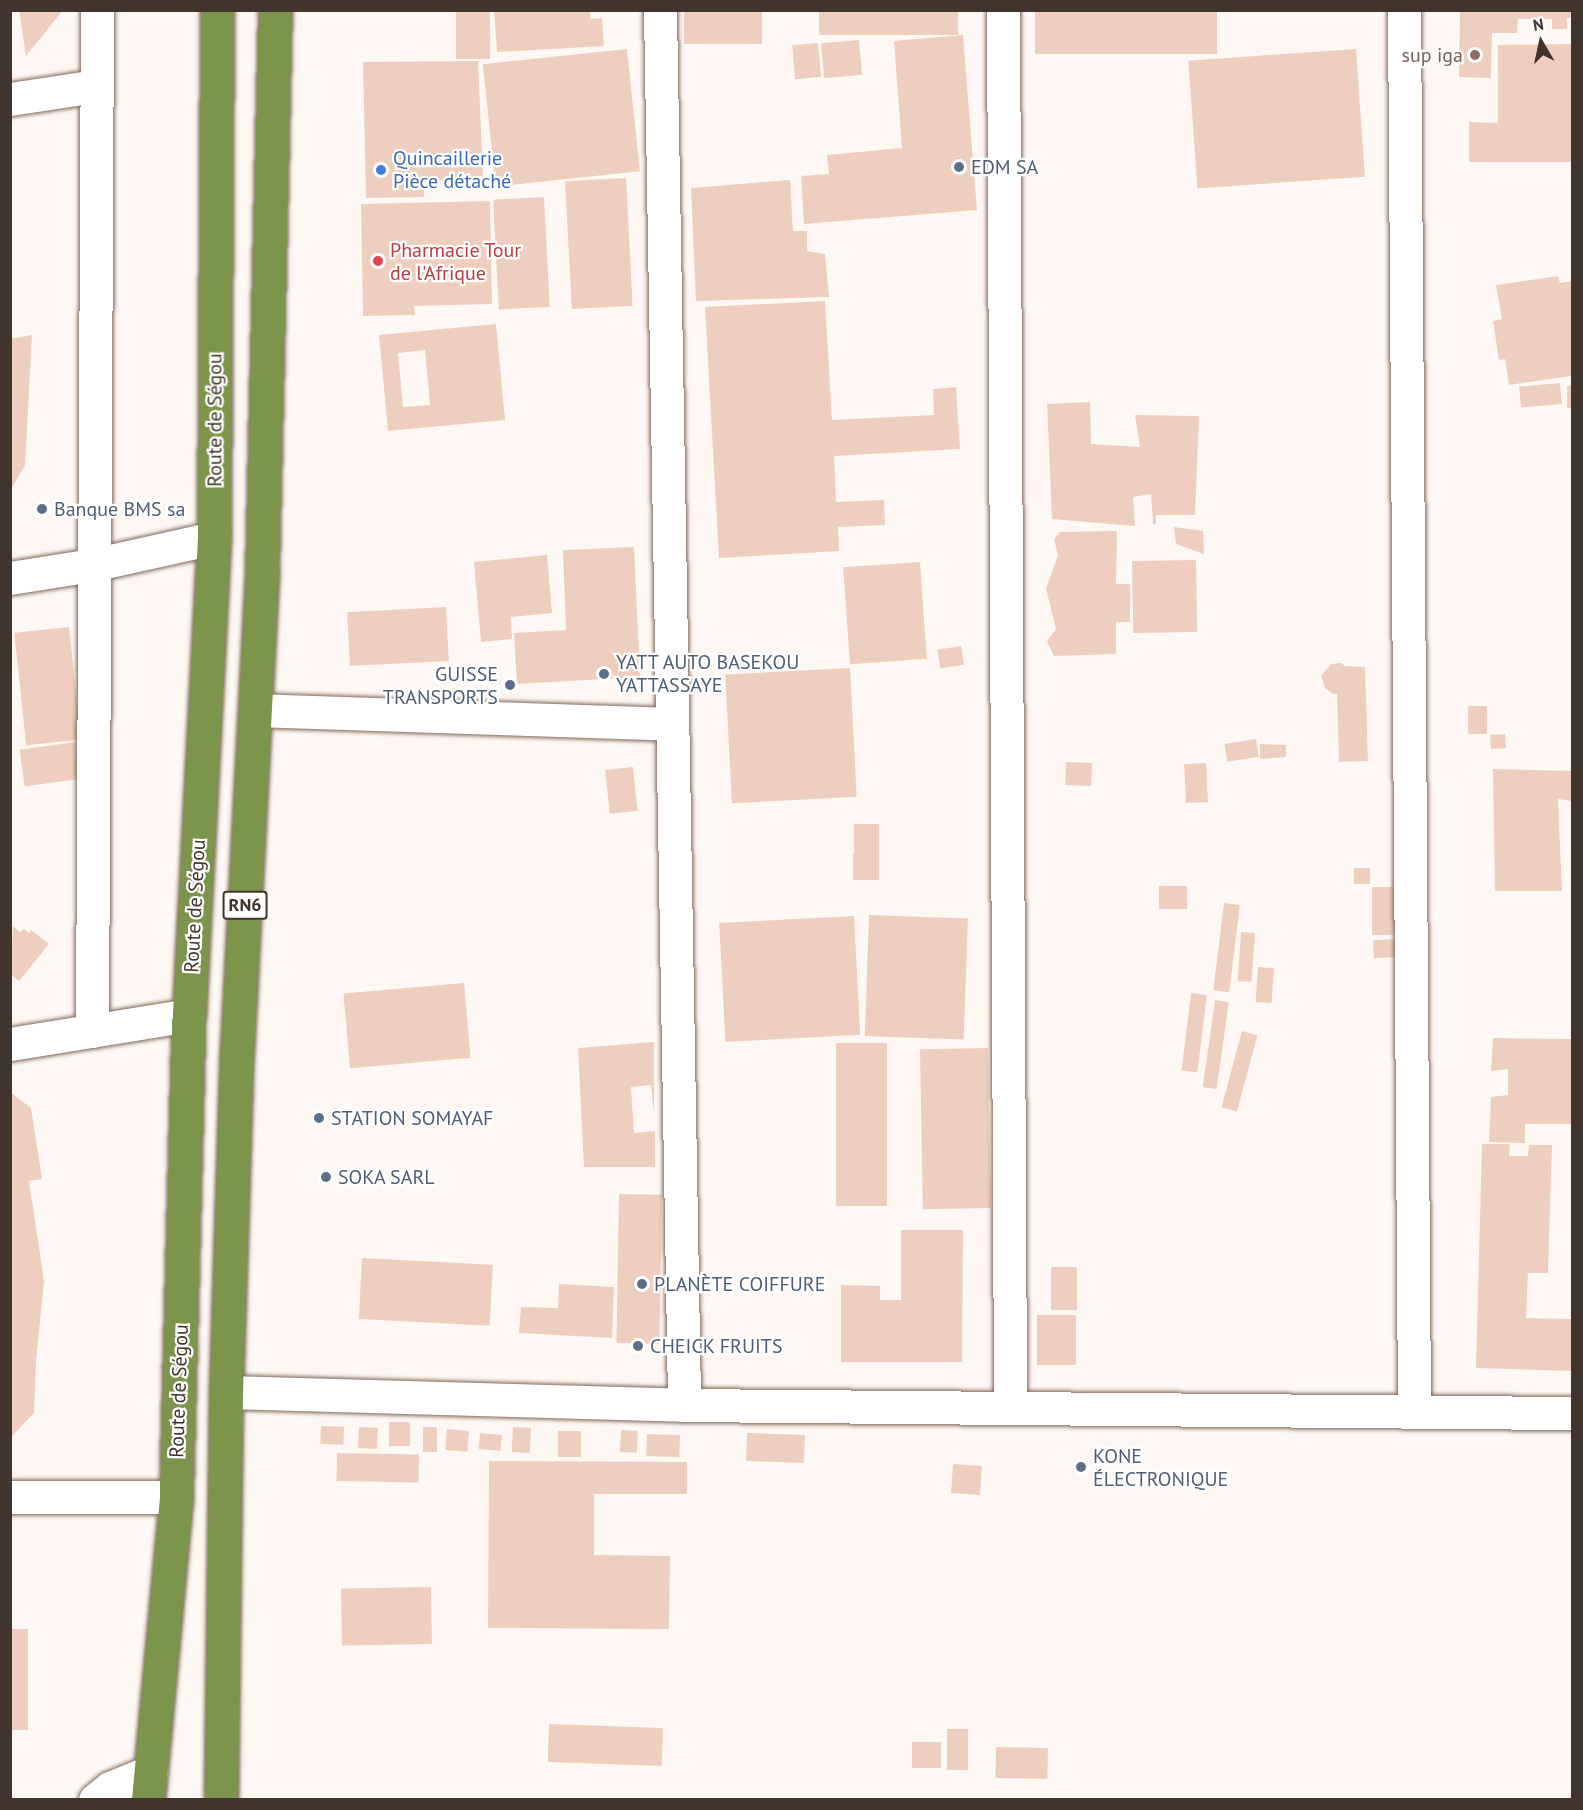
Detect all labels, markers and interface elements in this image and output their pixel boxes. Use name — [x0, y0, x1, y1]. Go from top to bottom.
north arrow — [1511, 12, 1571, 72]
text: N — [1531, 14, 1545, 35]
place label: sup iga — [1402, 43, 1463, 67]
marker: sup iga — [1468, 48, 1482, 62]
place label: Quincaillerie Pièce détaché — [393, 146, 511, 193]
place label: EDM SA — [971, 155, 1038, 179]
marker: EDM SA — [952, 160, 966, 174]
marker: Quincaillerie Pièce détaché — [374, 163, 388, 177]
place label: Pharmacie Tour de l'Afrique — [390, 238, 522, 285]
marker: Pharmacie Tour de l'Afrique — [371, 254, 385, 268]
street label: Route de Ségou — [203, 353, 227, 487]
place label: Banque BMS sa — [54, 497, 185, 521]
marker: Banque BMS sa — [35, 502, 49, 516]
place label: YATT AUTO BASEKOU YATTASSAYE — [616, 650, 801, 697]
place label: GUISSE TRANSPORTS — [383, 662, 498, 709]
marker: YATT AUTO BASEKOU YATTASSAYE — [597, 667, 611, 681]
marker: GUISSE TRANSPORTS — [503, 678, 517, 692]
street label: Route de Ségou — [180, 839, 210, 973]
road number: RN6 — [222, 890, 268, 920]
place label: STATION SOMAYAF — [331, 1106, 493, 1130]
marker: STATION SOMAYAF — [312, 1111, 326, 1125]
place label: SOKA SARL — [338, 1165, 435, 1189]
marker: SOKA SARL — [319, 1170, 333, 1184]
place label: PLANÈTE COIFFURE — [654, 1272, 825, 1296]
marker: PLANÈTE COIFFURE — [635, 1277, 649, 1291]
street label: Route de Ségou — [165, 1324, 193, 1458]
place label: CHEICK FRUITS — [650, 1334, 783, 1358]
marker: CHEICK FRUITS — [631, 1339, 645, 1353]
place label: KONE ÉLECTRONIQUE — [1093, 1444, 1228, 1491]
marker: KONE ÉLECTRONIQUE — [1074, 1460, 1088, 1474]

